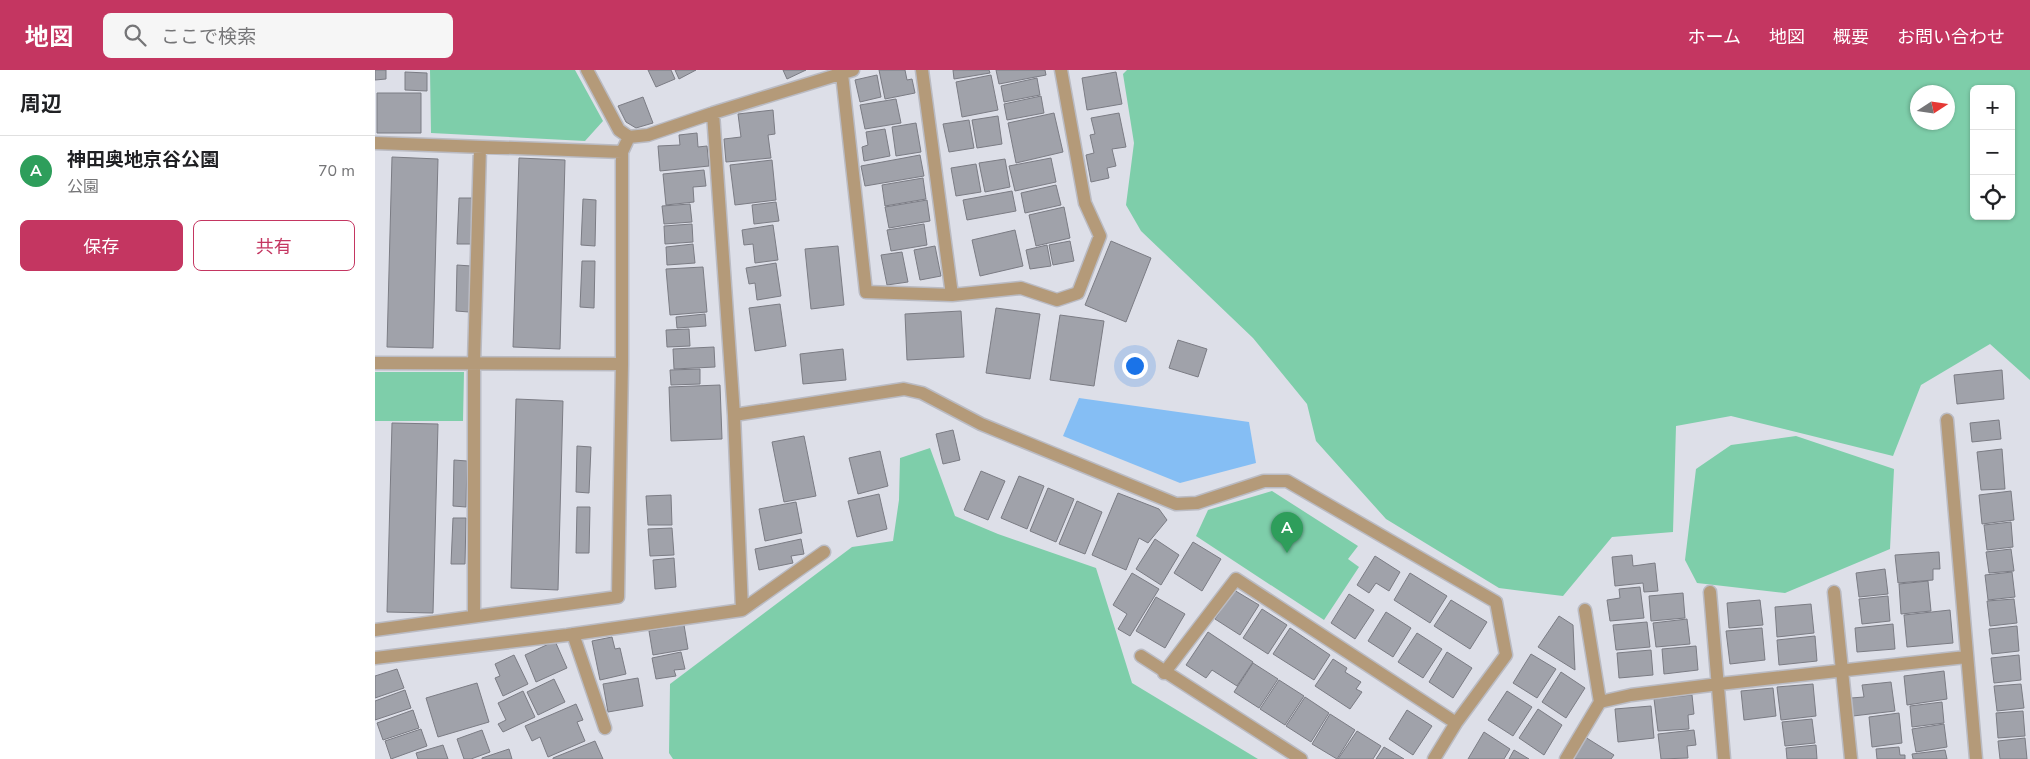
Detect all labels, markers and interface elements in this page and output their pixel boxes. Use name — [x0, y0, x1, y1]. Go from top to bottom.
search box — [103, 13, 453, 58]
text: 地図 — [25, 21, 73, 53]
icon: search — [121, 21, 149, 49]
text: ここで検索 — [161, 24, 256, 50]
text: ホーム — [1688, 25, 1741, 49]
text: 地図 — [1769, 25, 1805, 49]
text: 概要 — [1833, 25, 1869, 49]
text: お問い合わせ — [1897, 25, 2005, 49]
north arrow — [1910, 85, 1955, 130]
map controls — [1970, 85, 2015, 220]
button: + — [1970, 85, 2015, 130]
text: 周辺 — [20, 90, 62, 118]
button: − — [1970, 130, 2015, 175]
text: 神田奥地京谷公園 — [67, 147, 219, 173]
text: A — [30, 160, 42, 182]
text: 70 m — [318, 160, 355, 182]
button: locate — [1970, 175, 2015, 220]
text: 公園 — [67, 176, 99, 198]
button: 保存 — [20, 220, 183, 271]
button: 共有 — [193, 220, 355, 271]
your location — [1122, 353, 1148, 379]
pin: A — [1271, 512, 1303, 553]

